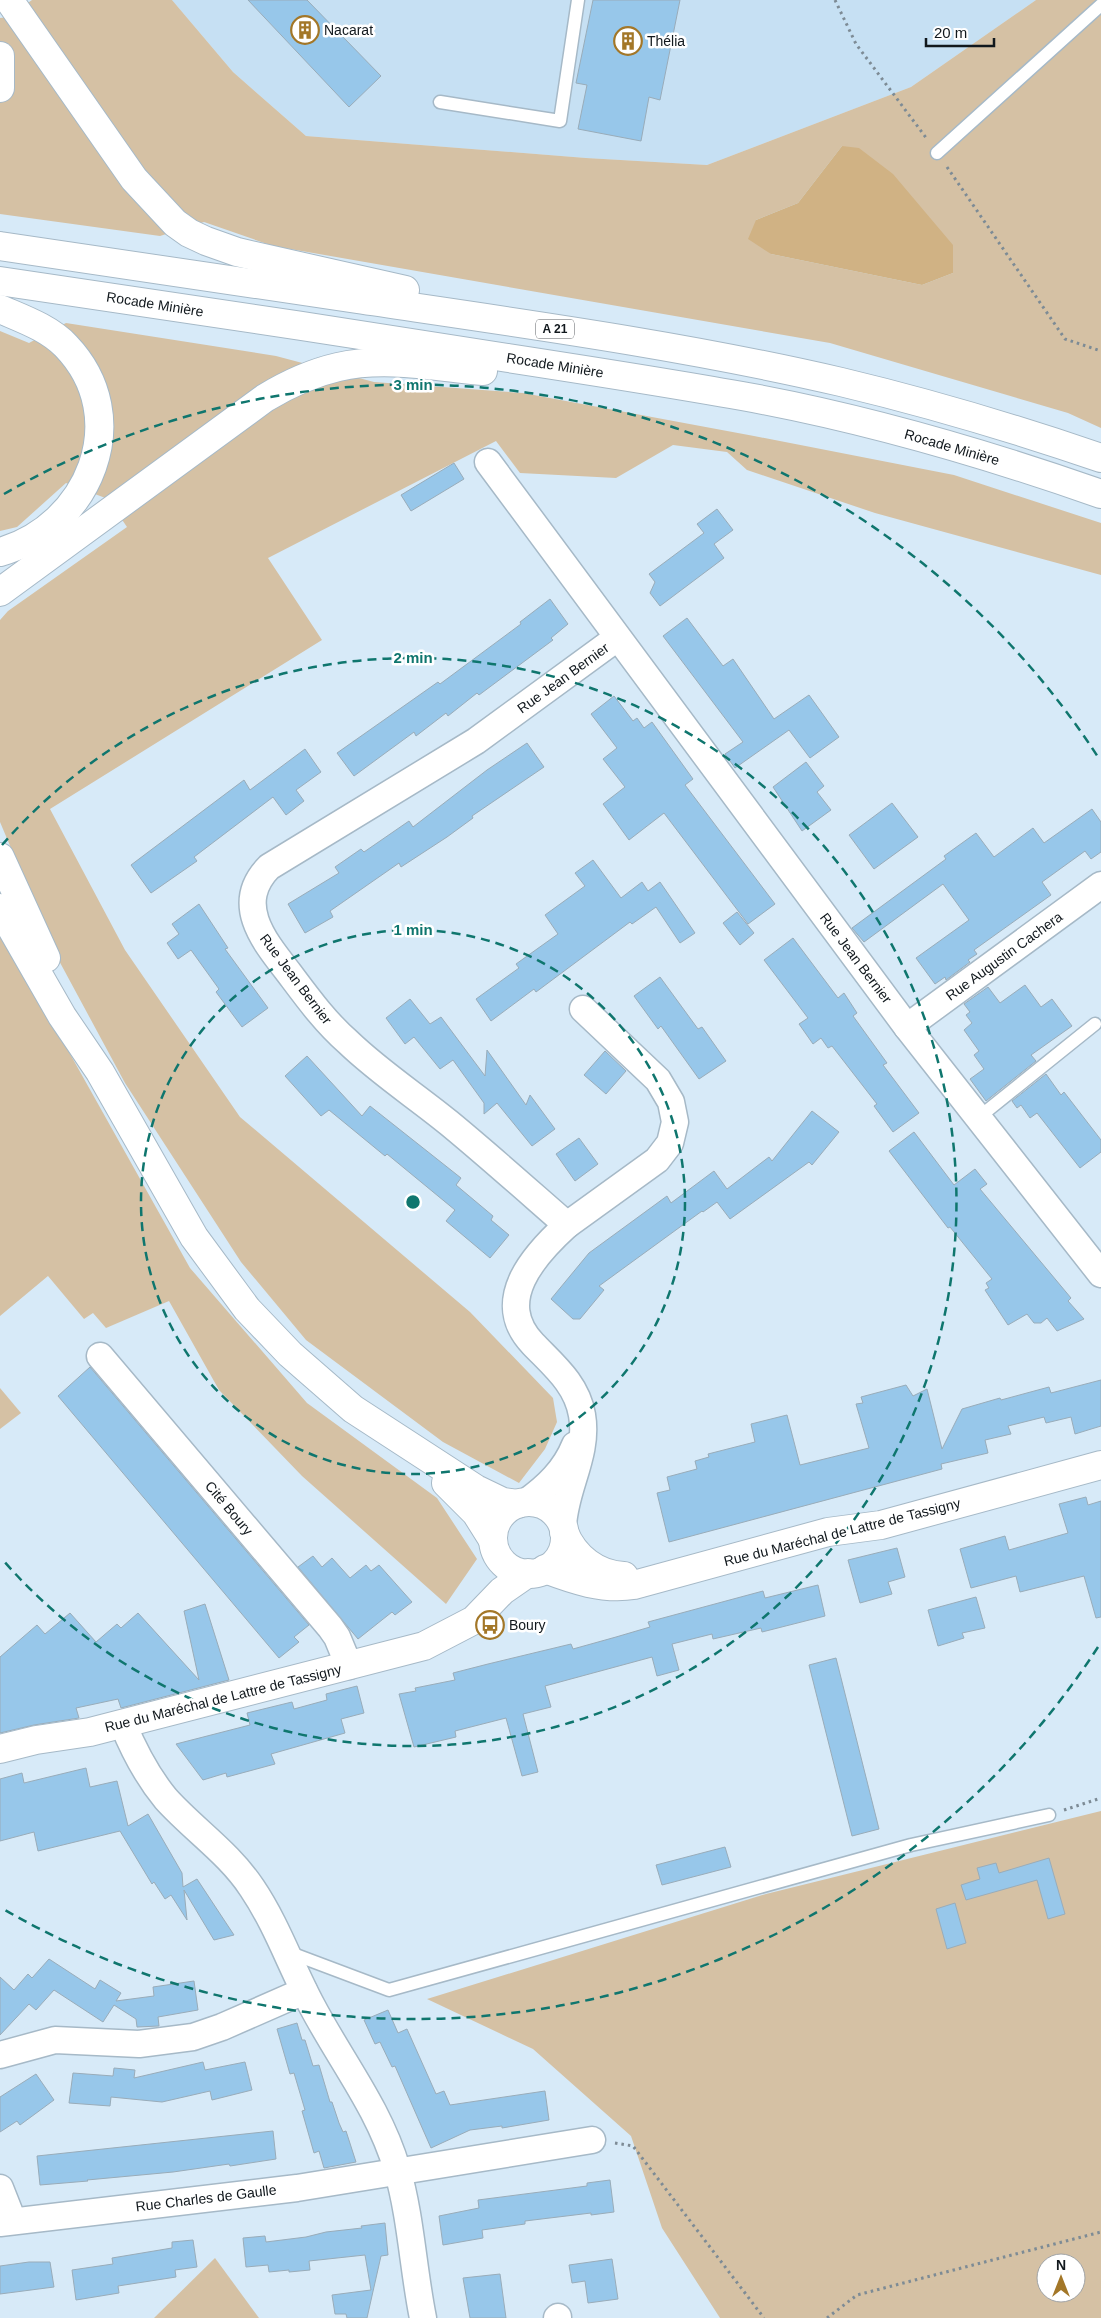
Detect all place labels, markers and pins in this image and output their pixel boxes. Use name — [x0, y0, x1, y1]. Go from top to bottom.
building icon: Nacarat — [290, 15, 320, 45]
place label: Nacarat — [324, 22, 373, 38]
building icon: Thélia — [613, 26, 643, 56]
place label: Thélia — [647, 33, 685, 49]
centre of rings — [404, 1193, 422, 1211]
bus stop icon: Boury — [475, 1610, 505, 1640]
place label: Boury — [509, 1617, 546, 1633]

